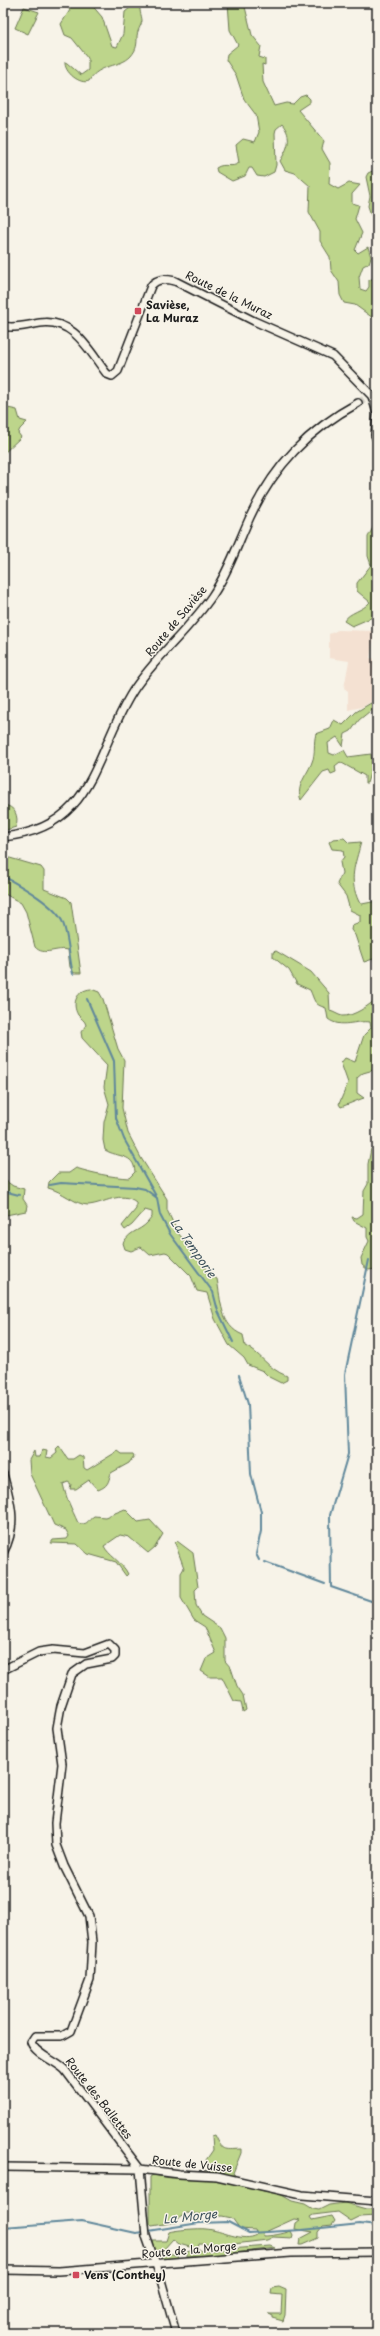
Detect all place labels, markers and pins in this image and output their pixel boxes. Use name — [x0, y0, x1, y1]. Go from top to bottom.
place label: Savièse, La Muraz — [146, 296, 199, 326]
marker: Savièse, La Muraz — [133, 306, 143, 316]
place label: Vens (Conthey) — [84, 2266, 166, 2283]
marker: Vens (Conthey) — [71, 2270, 81, 2280]

